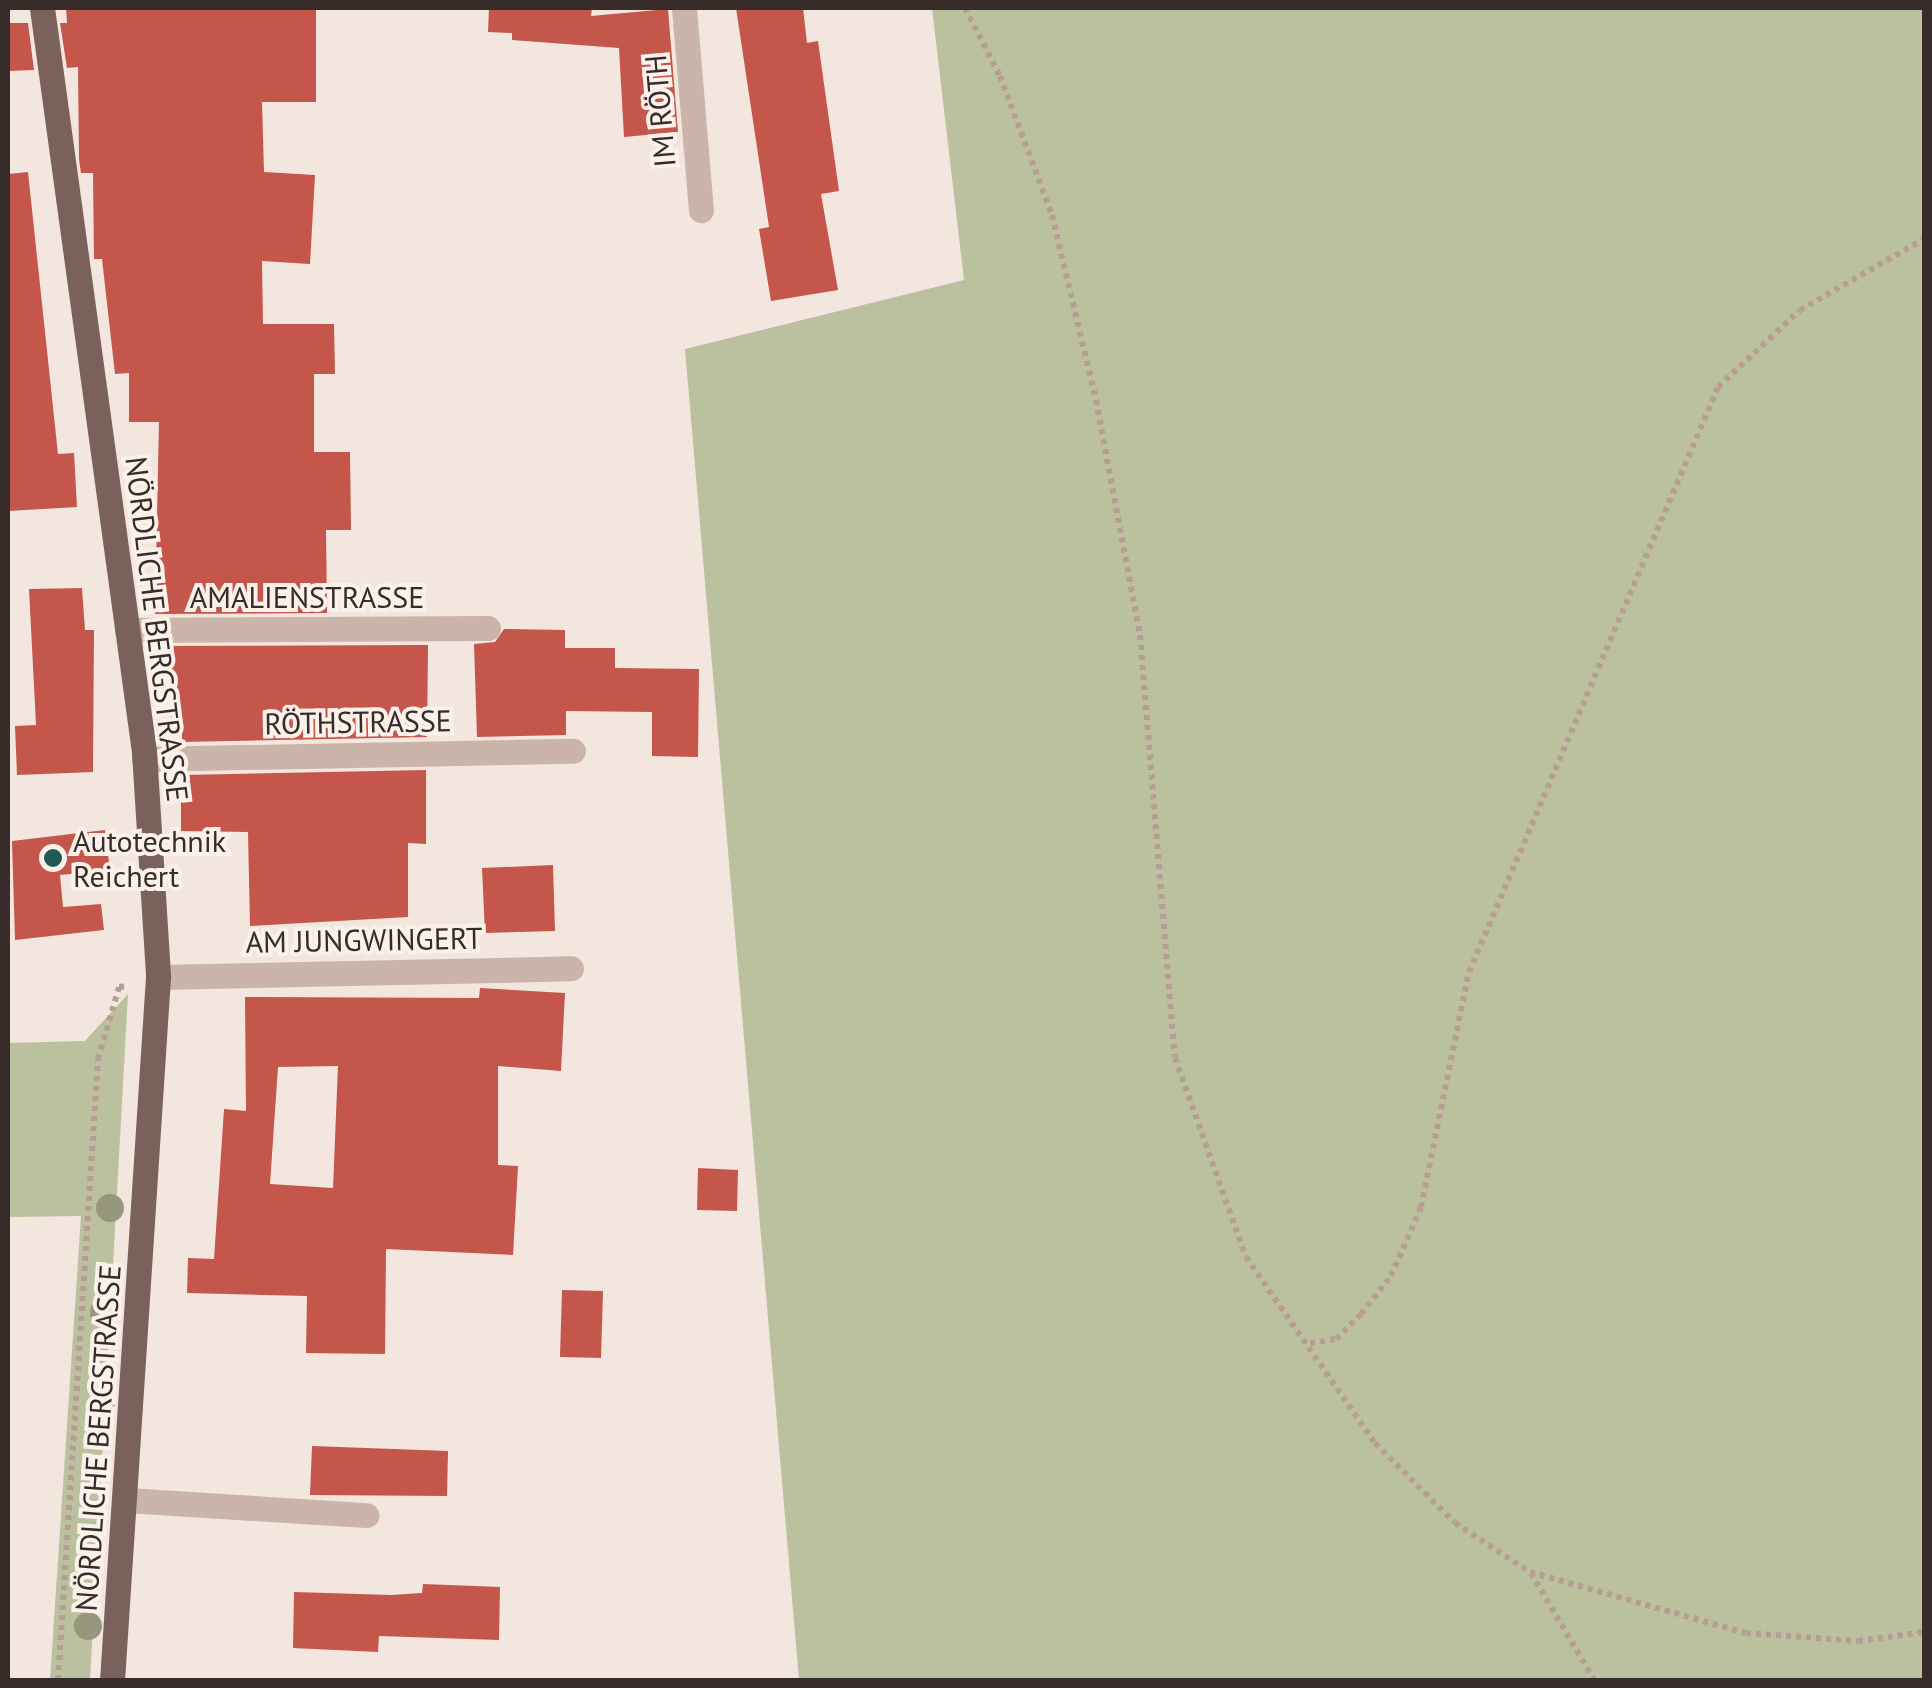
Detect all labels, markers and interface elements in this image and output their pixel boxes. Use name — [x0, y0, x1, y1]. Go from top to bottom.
street label: IM RÖTH — [637, 53, 683, 169]
street label: NÖRDLICHE BERGSTRASSE — [118, 454, 196, 804]
street label: AMALIENSTRASSE — [190, 579, 424, 615]
street label: RÖTHSTRASSE — [264, 702, 452, 742]
place label: Autotechnik Reichert — [73, 823, 226, 894]
marker: Autotechnik Reichert — [42, 847, 64, 869]
street label: AM JUNGWINGERT — [245, 920, 483, 960]
street label: NÖRDLICHE BERGSTRASSE — [68, 1263, 128, 1613]

